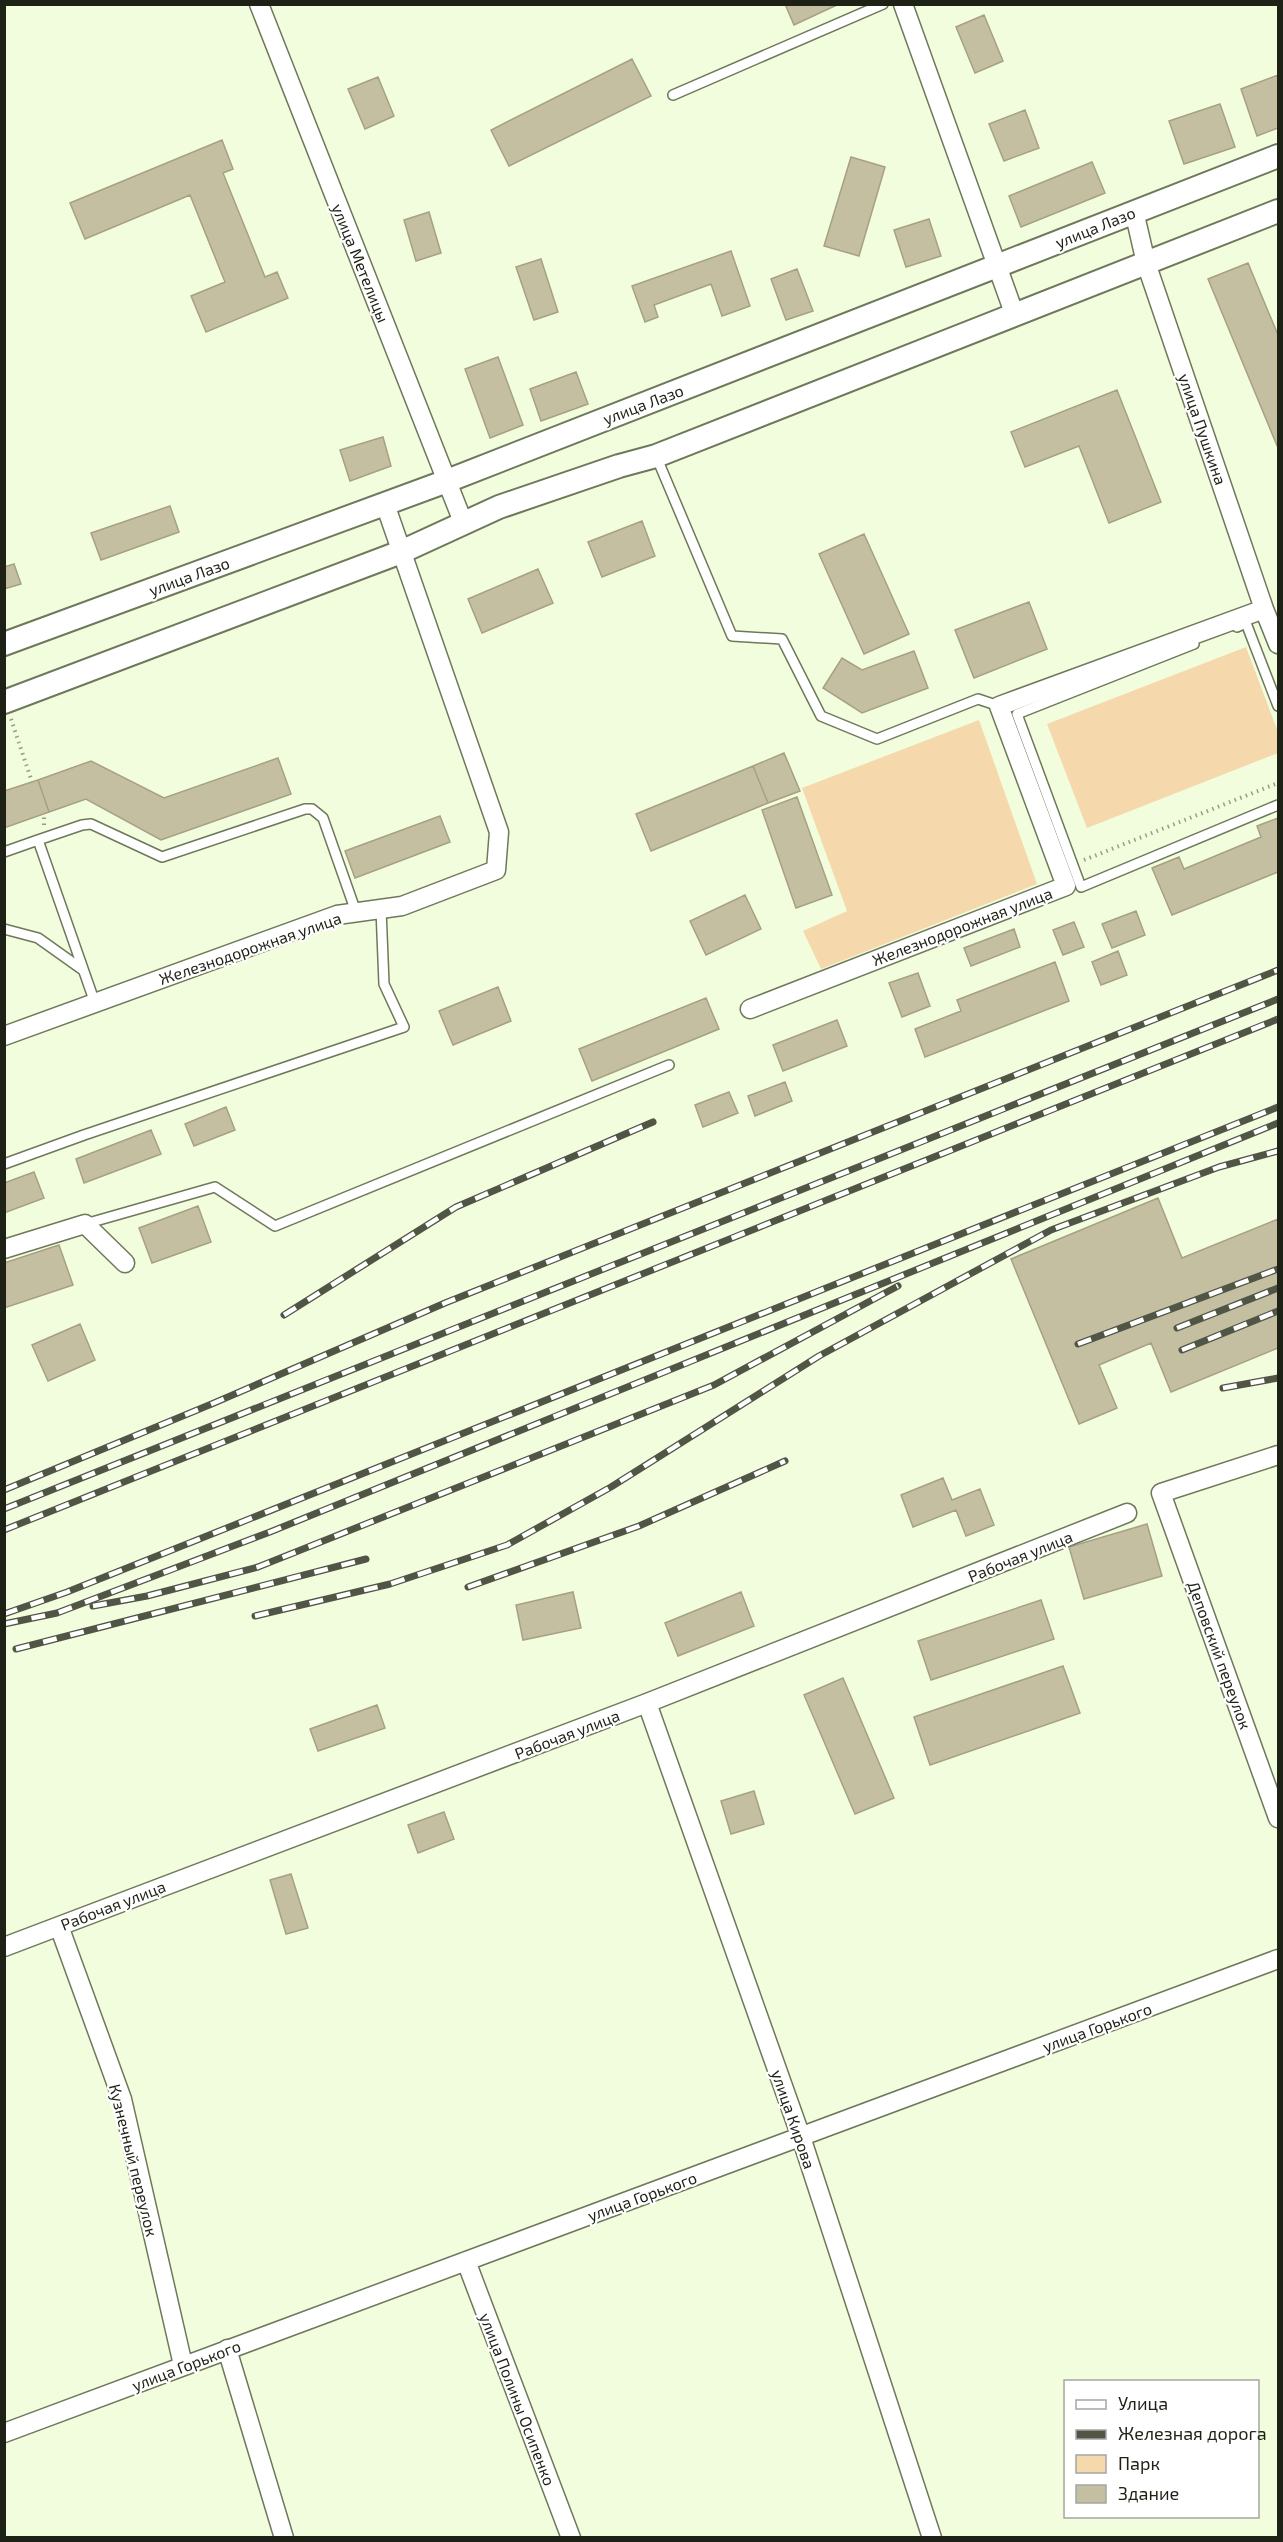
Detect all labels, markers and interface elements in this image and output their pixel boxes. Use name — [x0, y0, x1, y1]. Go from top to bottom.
street label: улица Метелицы — [328, 201, 393, 326]
street label: улица Лазо — [1052, 202, 1138, 253]
street label: улица Пушкина — [1174, 371, 1231, 487]
street label: улица Лазо — [600, 380, 686, 429]
street label: улица Лазо — [146, 553, 232, 600]
street label: Железнодорожная улица — [869, 883, 1055, 970]
street label: Железнодорожная улица — [156, 908, 344, 989]
street label: Рабочая улица — [965, 1526, 1075, 1587]
street label: Деповский переулок — [1183, 1578, 1256, 1732]
street label: Рабочая улица — [512, 1705, 623, 1764]
street label: Рабочая улица — [58, 1876, 169, 1935]
street label: улица Горького — [1040, 1998, 1155, 2056]
street label: улица Кирова — [767, 2067, 820, 2171]
street label: Кузнечный переулок — [105, 2082, 162, 2239]
street label: улица Горького — [585, 2167, 700, 2225]
street label: улица Полины Осипенко — [475, 2310, 560, 2488]
street label: улица Горького — [129, 2336, 243, 2395]
legend — [1064, 2380, 1259, 2518]
text: Улица — [1118, 2392, 1168, 2414]
text: Железная дорога — [1118, 2422, 1267, 2444]
text: Парк — [1118, 2452, 1160, 2474]
text: Здание — [1118, 2482, 1179, 2504]

